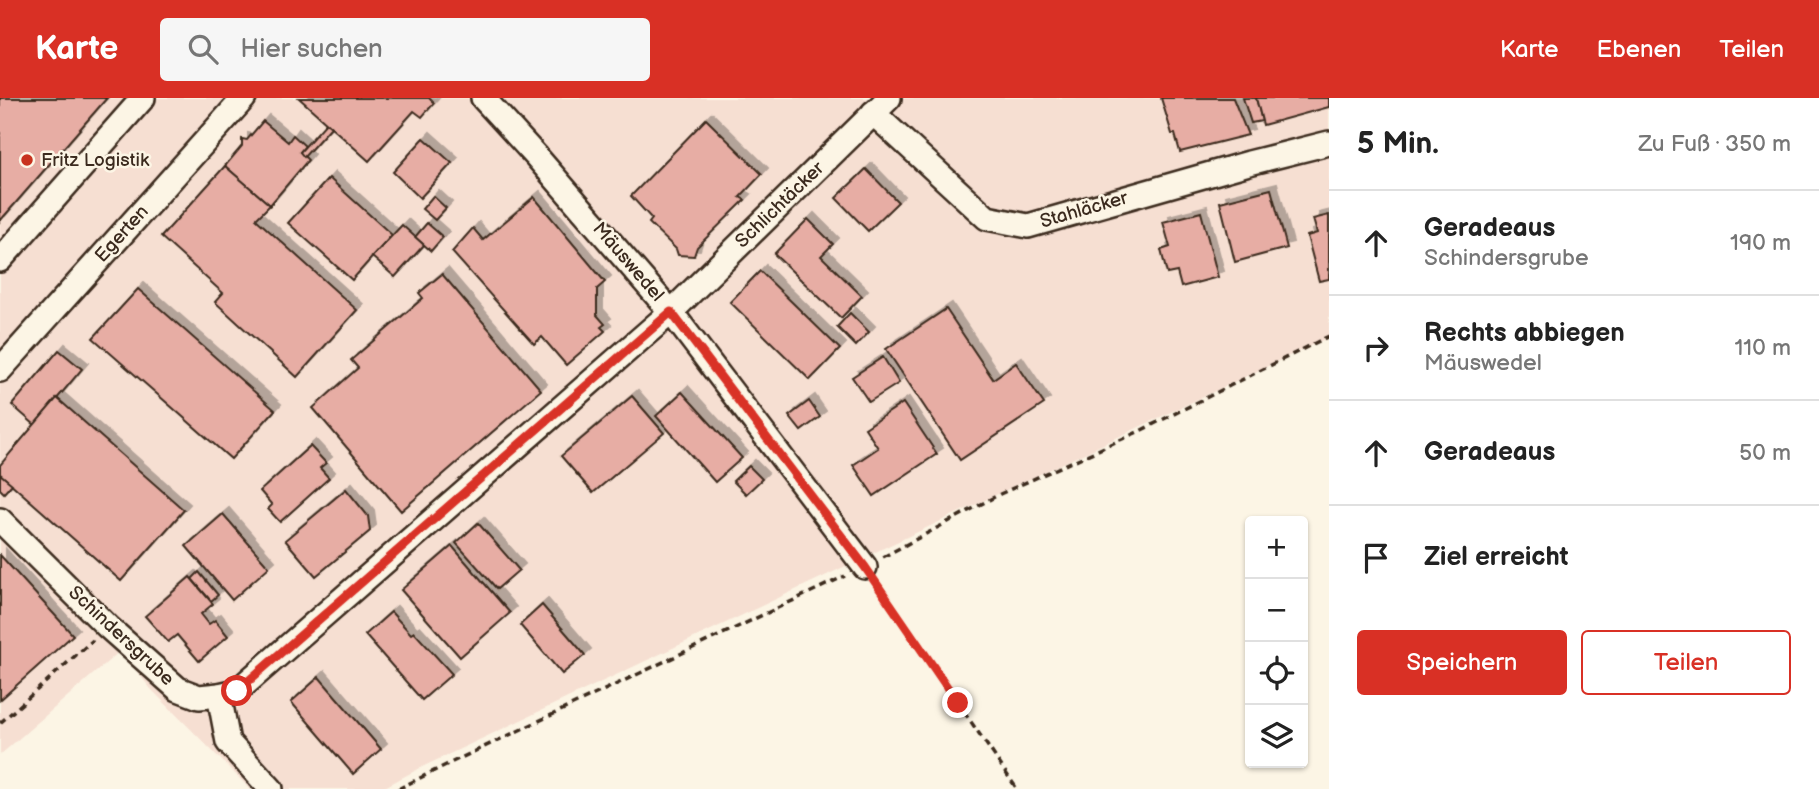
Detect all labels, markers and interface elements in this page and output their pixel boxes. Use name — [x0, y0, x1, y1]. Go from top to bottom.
search box — [160, 18, 650, 81]
text: Karte — [35, 29, 118, 69]
icon: search — [184, 30, 222, 68]
text: Hier suchen — [240, 34, 383, 65]
text: Karte — [1500, 35, 1558, 64]
text: Ebenen — [1596, 35, 1681, 64]
text: Teilen — [1719, 35, 1784, 64]
text: 5 Min. — [1357, 126, 1439, 162]
text: Zu Fuß · 350 m — [1638, 130, 1791, 158]
place label: Fritz Logistik — [41, 149, 150, 172]
marker: Fritz Logistik — [19, 152, 35, 168]
street label: Schlichtäcker — [731, 156, 830, 253]
street label: Stahläcker — [1038, 186, 1132, 233]
street label: Egerten — [90, 201, 154, 267]
text: Geradeaus — [1424, 213, 1555, 244]
street label: Mäuswedel — [587, 218, 669, 306]
icon: ahead — [1357, 224, 1395, 262]
text: 190 m — [1730, 229, 1791, 257]
text: Schindersgrube — [1424, 244, 1589, 272]
text: Rechts abbiegen — [1424, 318, 1625, 349]
icon: right — [1357, 329, 1395, 367]
text: 110 m — [1734, 334, 1791, 362]
text: Mäuswedel — [1424, 349, 1542, 377]
icon: ahead — [1357, 434, 1395, 472]
text: Geradeaus — [1424, 437, 1555, 468]
text: 50 m — [1739, 439, 1791, 467]
map controls — [1245, 516, 1308, 768]
button: + — [1245, 516, 1308, 579]
icon: arrive — [1357, 539, 1395, 577]
text: Ziel erreicht — [1424, 542, 1568, 573]
button: − — [1245, 579, 1308, 642]
street label: Schindersgrube — [63, 581, 179, 691]
button: Speichern — [1357, 630, 1567, 695]
button: Teilen — [1581, 630, 1791, 695]
button: locate — [1245, 642, 1308, 705]
route start — [221, 675, 252, 706]
route end — [942, 687, 973, 718]
button: layers — [1245, 705, 1308, 768]

